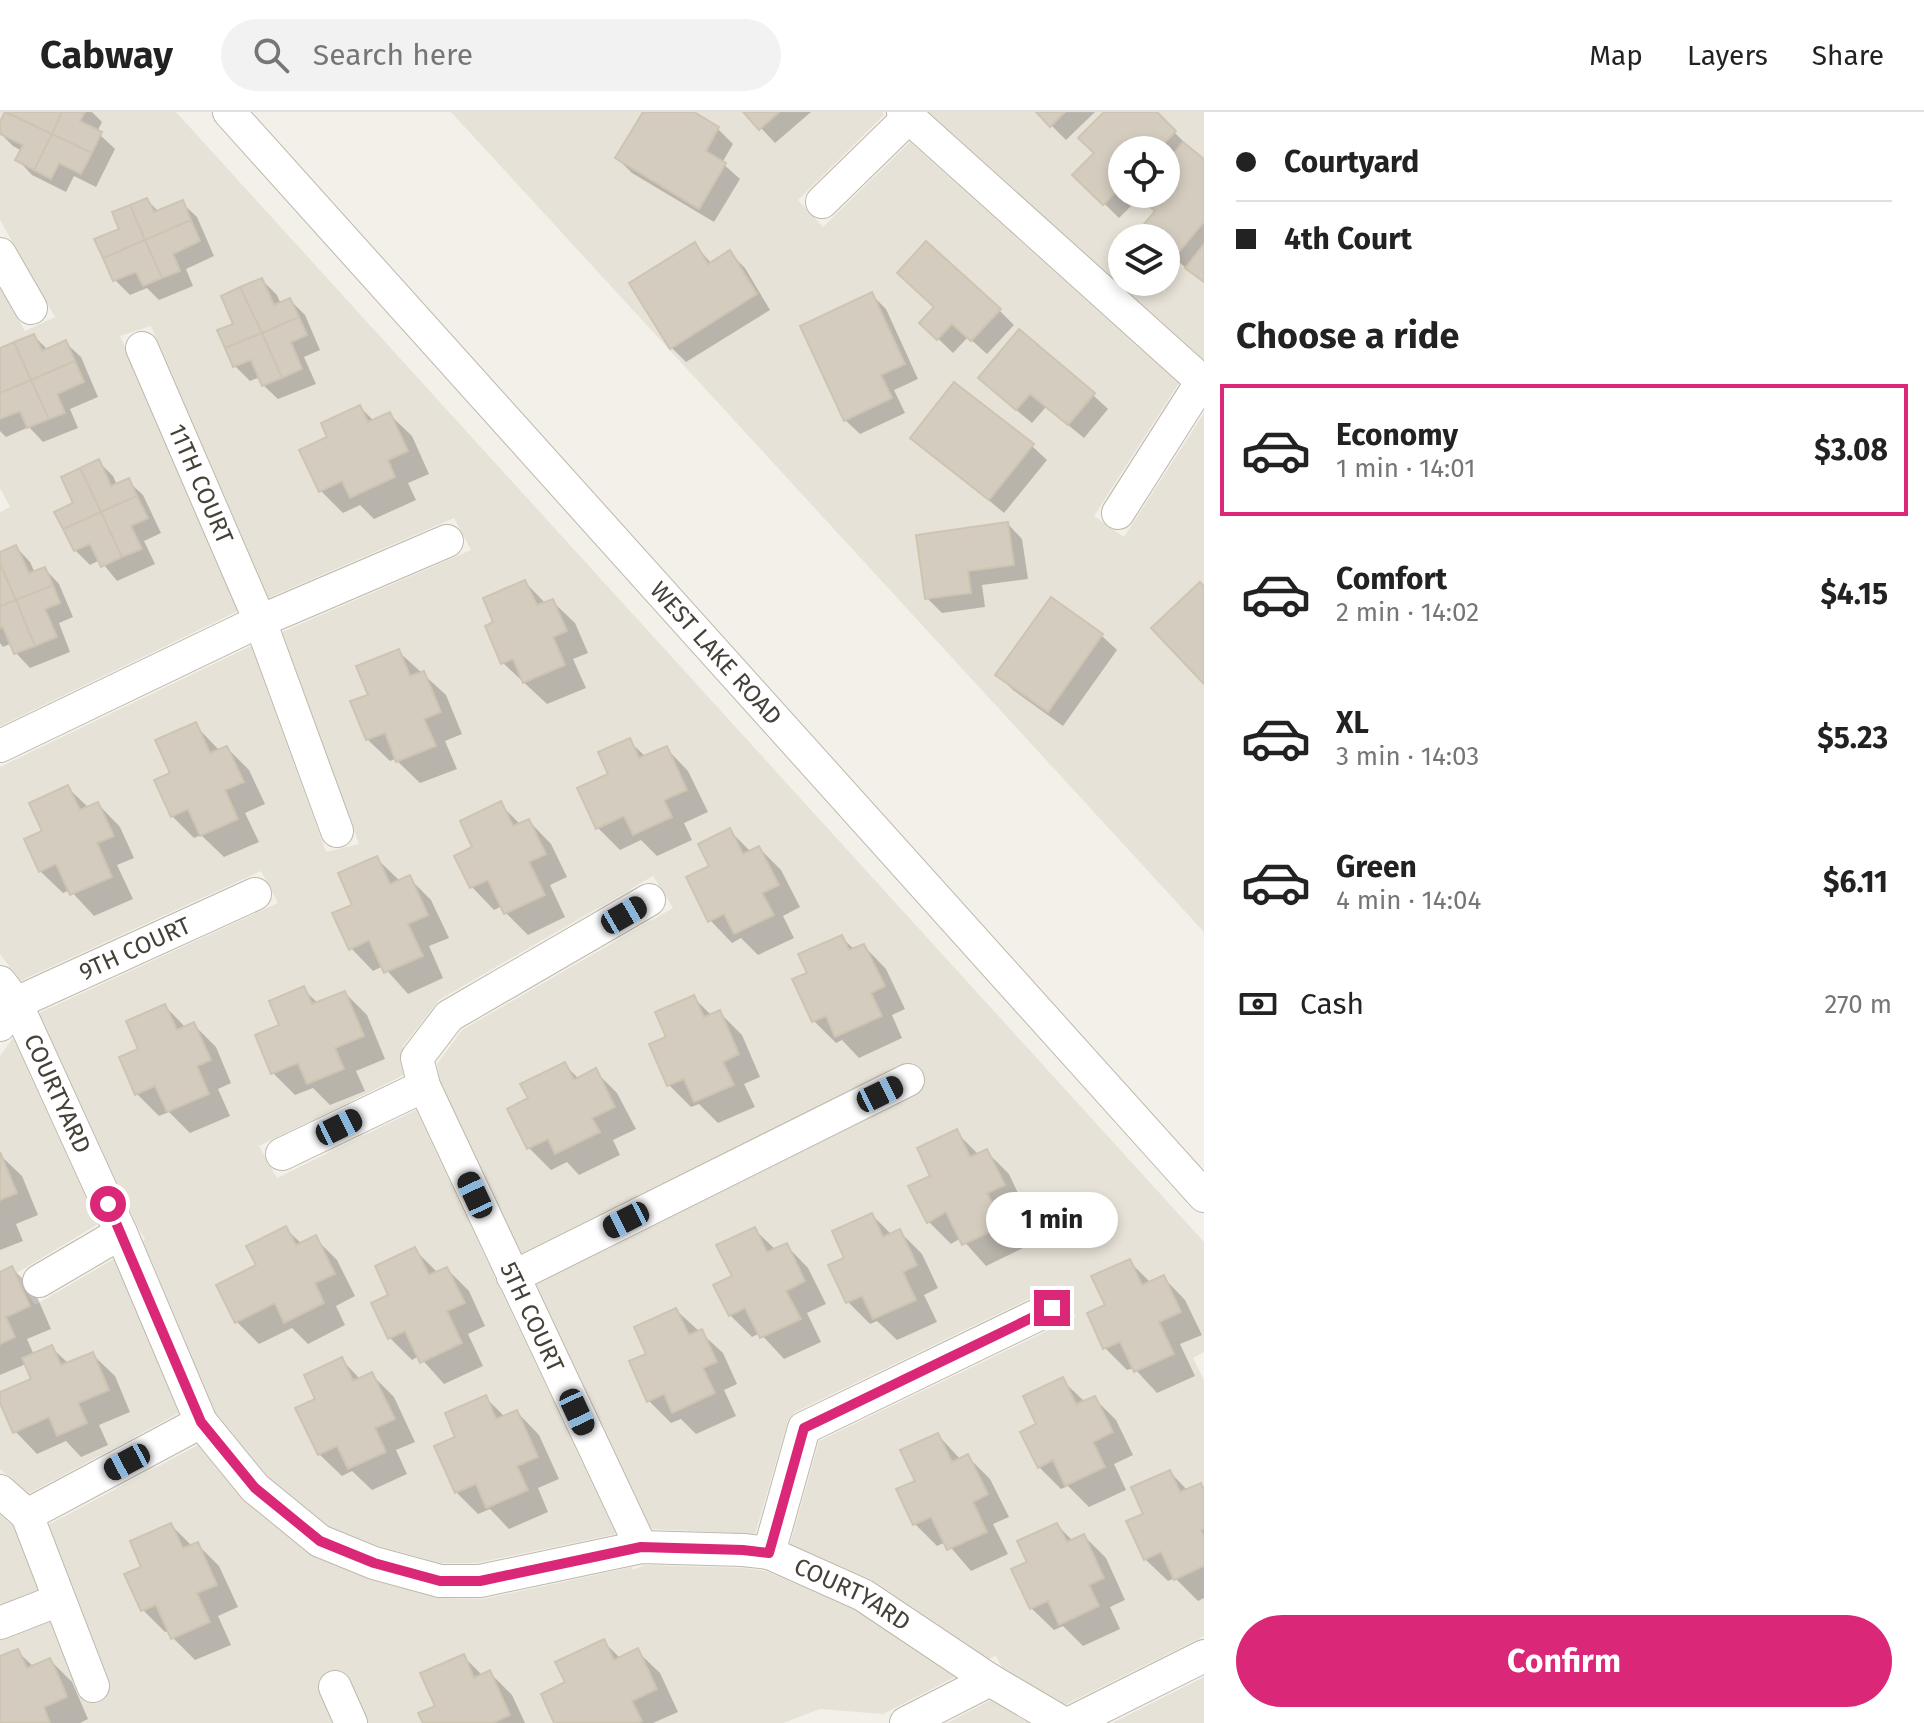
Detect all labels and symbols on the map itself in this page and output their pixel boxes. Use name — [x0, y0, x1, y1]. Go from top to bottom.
street label: 11TH COURT — [163, 420, 239, 548]
street label: WEST LAKE ROAD — [644, 576, 787, 731]
car — [597, 893, 651, 937]
street label: 9TH COURT — [75, 911, 196, 986]
street label: COURTYARD — [18, 1030, 97, 1158]
car — [853, 1073, 907, 1115]
car — [312, 1106, 366, 1148]
car — [454, 1168, 496, 1222]
route start — [90, 1186, 126, 1222]
callout: 1 min — [986, 1192, 1118, 1248]
car — [599, 1198, 653, 1242]
street label: 5TH COURT — [494, 1258, 570, 1377]
route end — [1034, 1290, 1070, 1326]
car — [556, 1385, 598, 1439]
car — [100, 1440, 154, 1484]
street label: COURTYARD — [790, 1552, 916, 1637]

